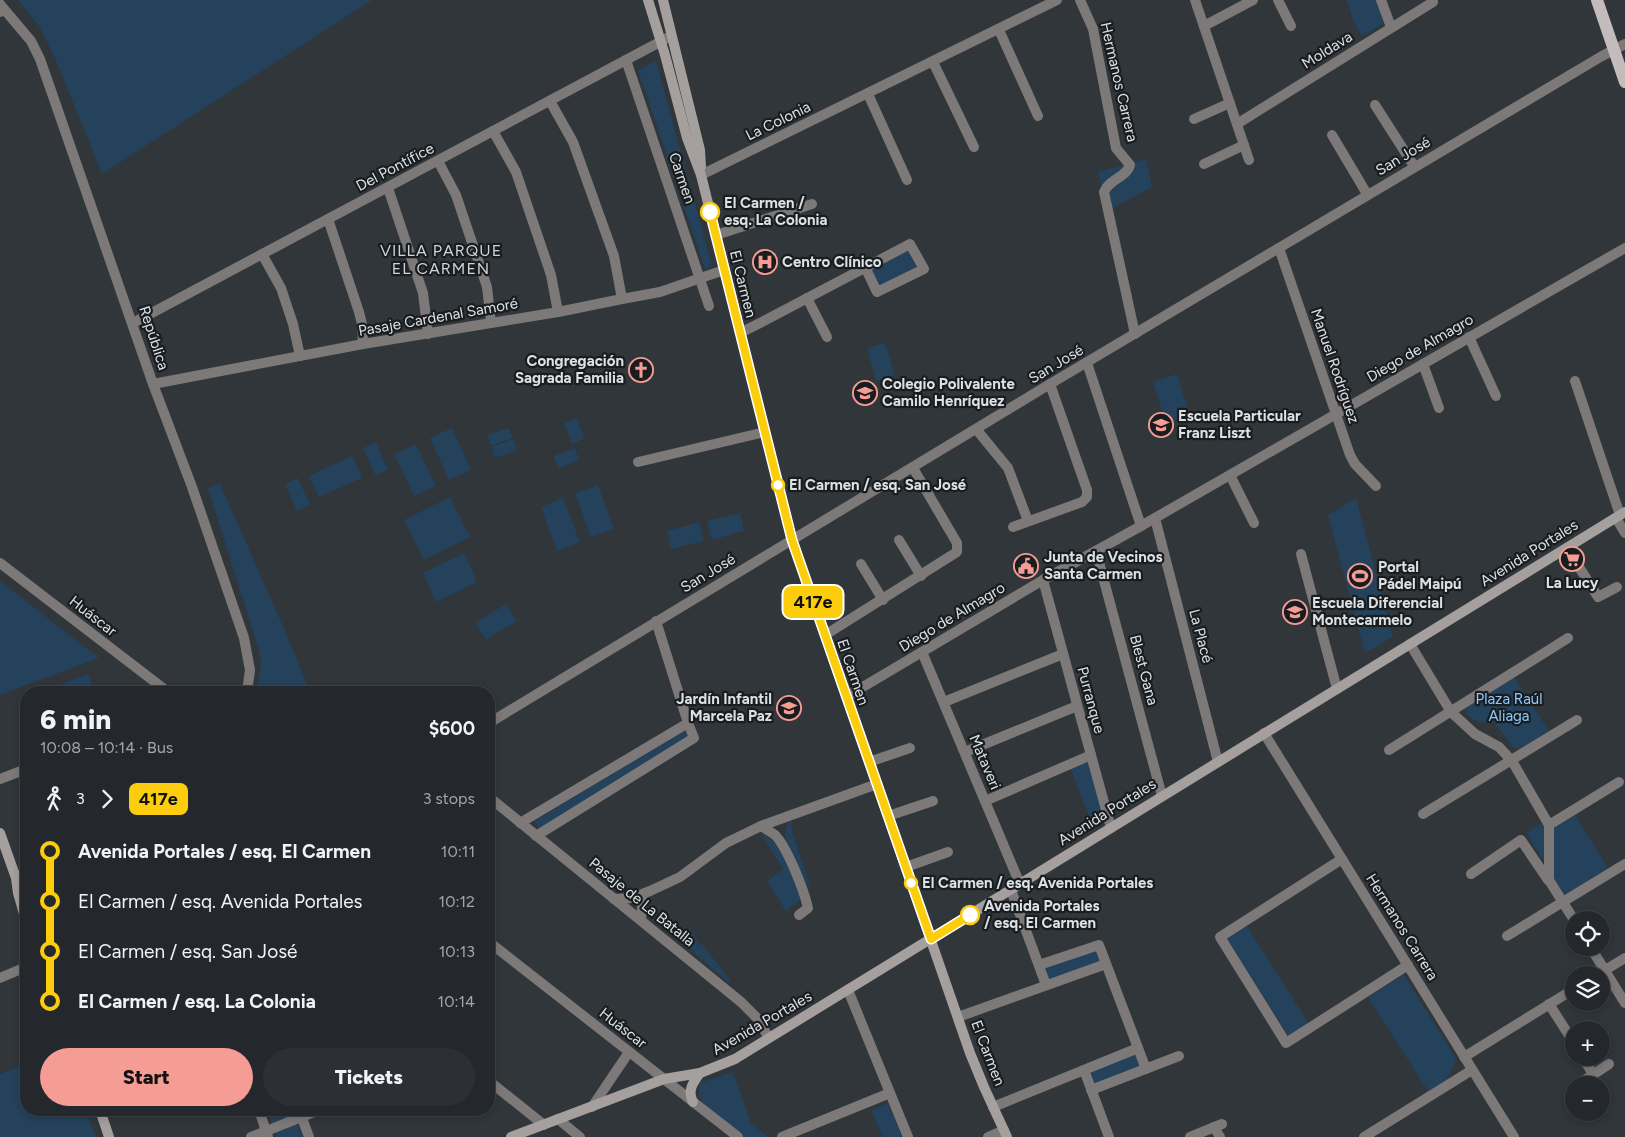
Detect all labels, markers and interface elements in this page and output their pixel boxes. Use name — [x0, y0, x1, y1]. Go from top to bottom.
street label: Hermanos Carrera — [1096, 20, 1142, 144]
street label: Moldava — [1298, 27, 1356, 73]
street label: La Colonia — [743, 98, 813, 144]
street label: San José — [1372, 133, 1434, 179]
street label: Del Pontífice — [353, 139, 437, 195]
street label: Carmen — [665, 150, 699, 206]
place label: El Carmen / esq. La Colonia — [724, 194, 828, 229]
marker: El Carmen / esq. La Colonia — [700, 202, 720, 222]
district label: VILLA PARQUE EL CARMEN — [380, 241, 502, 278]
street label: El Carmen — [726, 248, 760, 320]
hospital icon: Centro Clínico — [752, 249, 778, 275]
place label: Centro Clínico — [782, 253, 882, 271]
street label: Pasaje Cardenal Samoré — [357, 294, 519, 340]
street label: República — [135, 304, 173, 372]
street label: Manuel Rodríguez — [1307, 306, 1363, 426]
street label: Diego de Almagro — [1363, 310, 1477, 386]
street label: San José — [1025, 341, 1087, 387]
place label: Congregación Sagrada Familia — [515, 352, 624, 387]
church icon: Congregación Sagrada Familia — [628, 357, 654, 383]
place label: Colegio Polivalente Camilo Henríquez — [882, 375, 1016, 410]
school or university icon: Colegio Polivalente Camilo Henríquez — [852, 380, 878, 406]
place label: Escuela Particular Franz Liszt — [1178, 407, 1301, 442]
school or university icon: Escuela Particular Franz Liszt — [1148, 412, 1174, 438]
place label: El Carmen / esq. San José — [789, 476, 967, 494]
marker: El Carmen / esq. San José — [771, 478, 785, 492]
street label: Avenida Portales — [1477, 516, 1581, 590]
supermarket icon: La Lucy — [1559, 546, 1585, 572]
place label: Junta de Vecinos Santa Carmen — [1044, 548, 1162, 583]
street label: San José — [677, 550, 739, 596]
public building icon: Junta de Vecinos Santa Carmen — [1013, 553, 1039, 579]
place label: Portal Pádel Maipú — [1378, 558, 1462, 593]
sports icon: Portal Pádel Maipú — [1347, 563, 1373, 589]
place label: La Lucy — [1546, 574, 1599, 592]
street label: Diego de Almagro — [896, 578, 1008, 656]
line badge: 417e — [778, 586, 848, 618]
text: 417e — [794, 591, 832, 613]
street label: Huáscar — [66, 592, 120, 640]
place label: Escuela Diferencial Montecarmelo — [1312, 594, 1443, 629]
school or university icon: Escuela Diferencial Montecarmelo — [1282, 599, 1308, 625]
street label: La Placé — [1185, 607, 1217, 665]
street label: Blest Gana — [1126, 633, 1162, 707]
street label: El Carmen — [833, 637, 873, 707]
street label: Purranque — [1073, 665, 1109, 735]
place label: Jardín Infantil Marcela Paz — [676, 690, 772, 725]
park label: Plaza Raúl Aliaga — [1475, 690, 1543, 725]
school or university icon: Jardín Infantil Marcela Paz — [776, 695, 802, 721]
text: 6 min — [40, 702, 111, 736]
text: $600 — [429, 717, 475, 740]
street label: Mataveri — [965, 732, 1005, 792]
text: 10:08 – 10:14 · Bus — [40, 738, 173, 757]
street label: Avenida Portales — [1055, 775, 1159, 849]
icon: walk — [40, 785, 68, 813]
icon: forward — [93, 785, 121, 813]
text: 417e — [139, 788, 178, 810]
text: 3 — [76, 789, 85, 808]
text: 3 stops — [423, 789, 475, 808]
text: Avenida Portales / esq. El Carmen — [78, 840, 371, 863]
text: 10:11 — [441, 842, 475, 861]
street label: Pasaje de La Batalla — [585, 854, 699, 950]
street label: Hermanos Carrera — [1362, 870, 1442, 984]
place label: El Carmen / esq. Avenida Portales — [922, 874, 1153, 892]
marker: El Carmen / esq. Avenida Portales — [904, 876, 918, 890]
text: El Carmen / esq. Avenida Portales — [78, 890, 362, 913]
text: 10:12 — [439, 892, 475, 911]
place label: Avenida Portales / esq. El Carmen — [984, 897, 1100, 932]
marker: Avenida Portales / esq. El Carmen — [960, 905, 980, 925]
map controls — [1565, 911, 1610, 1121]
button: locate — [1565, 911, 1610, 956]
text: El Carmen / esq. San José — [78, 940, 297, 963]
text: 10:13 — [439, 942, 475, 961]
button: layers — [1565, 966, 1610, 1011]
street label: Avenida Portales — [709, 987, 815, 1059]
text: El Carmen / esq. La Colonia — [78, 990, 316, 1013]
text: 10:14 — [438, 992, 475, 1011]
street label: Huáscar — [596, 1004, 650, 1052]
street label: El Carmen — [967, 1018, 1009, 1088]
button: + — [1565, 1021, 1610, 1066]
button: Start — [40, 1048, 253, 1106]
button: Tickets — [263, 1048, 475, 1106]
button: − — [1565, 1076, 1610, 1121]

